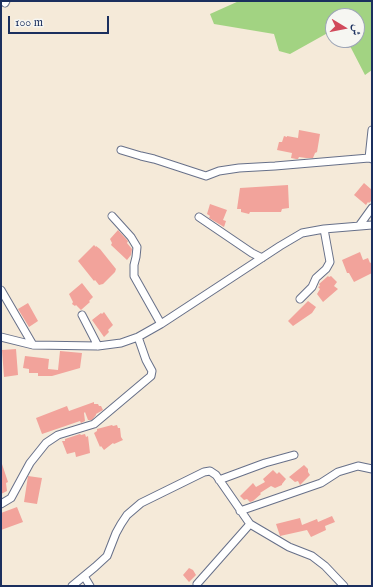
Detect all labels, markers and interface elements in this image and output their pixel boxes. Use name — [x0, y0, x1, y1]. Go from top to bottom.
scale bar — [10, 8, 111, 34]
north arrow — [325, 8, 365, 48]
text: 100 m — [15, 15, 43, 30]
text: ش — [348, 23, 364, 36]

